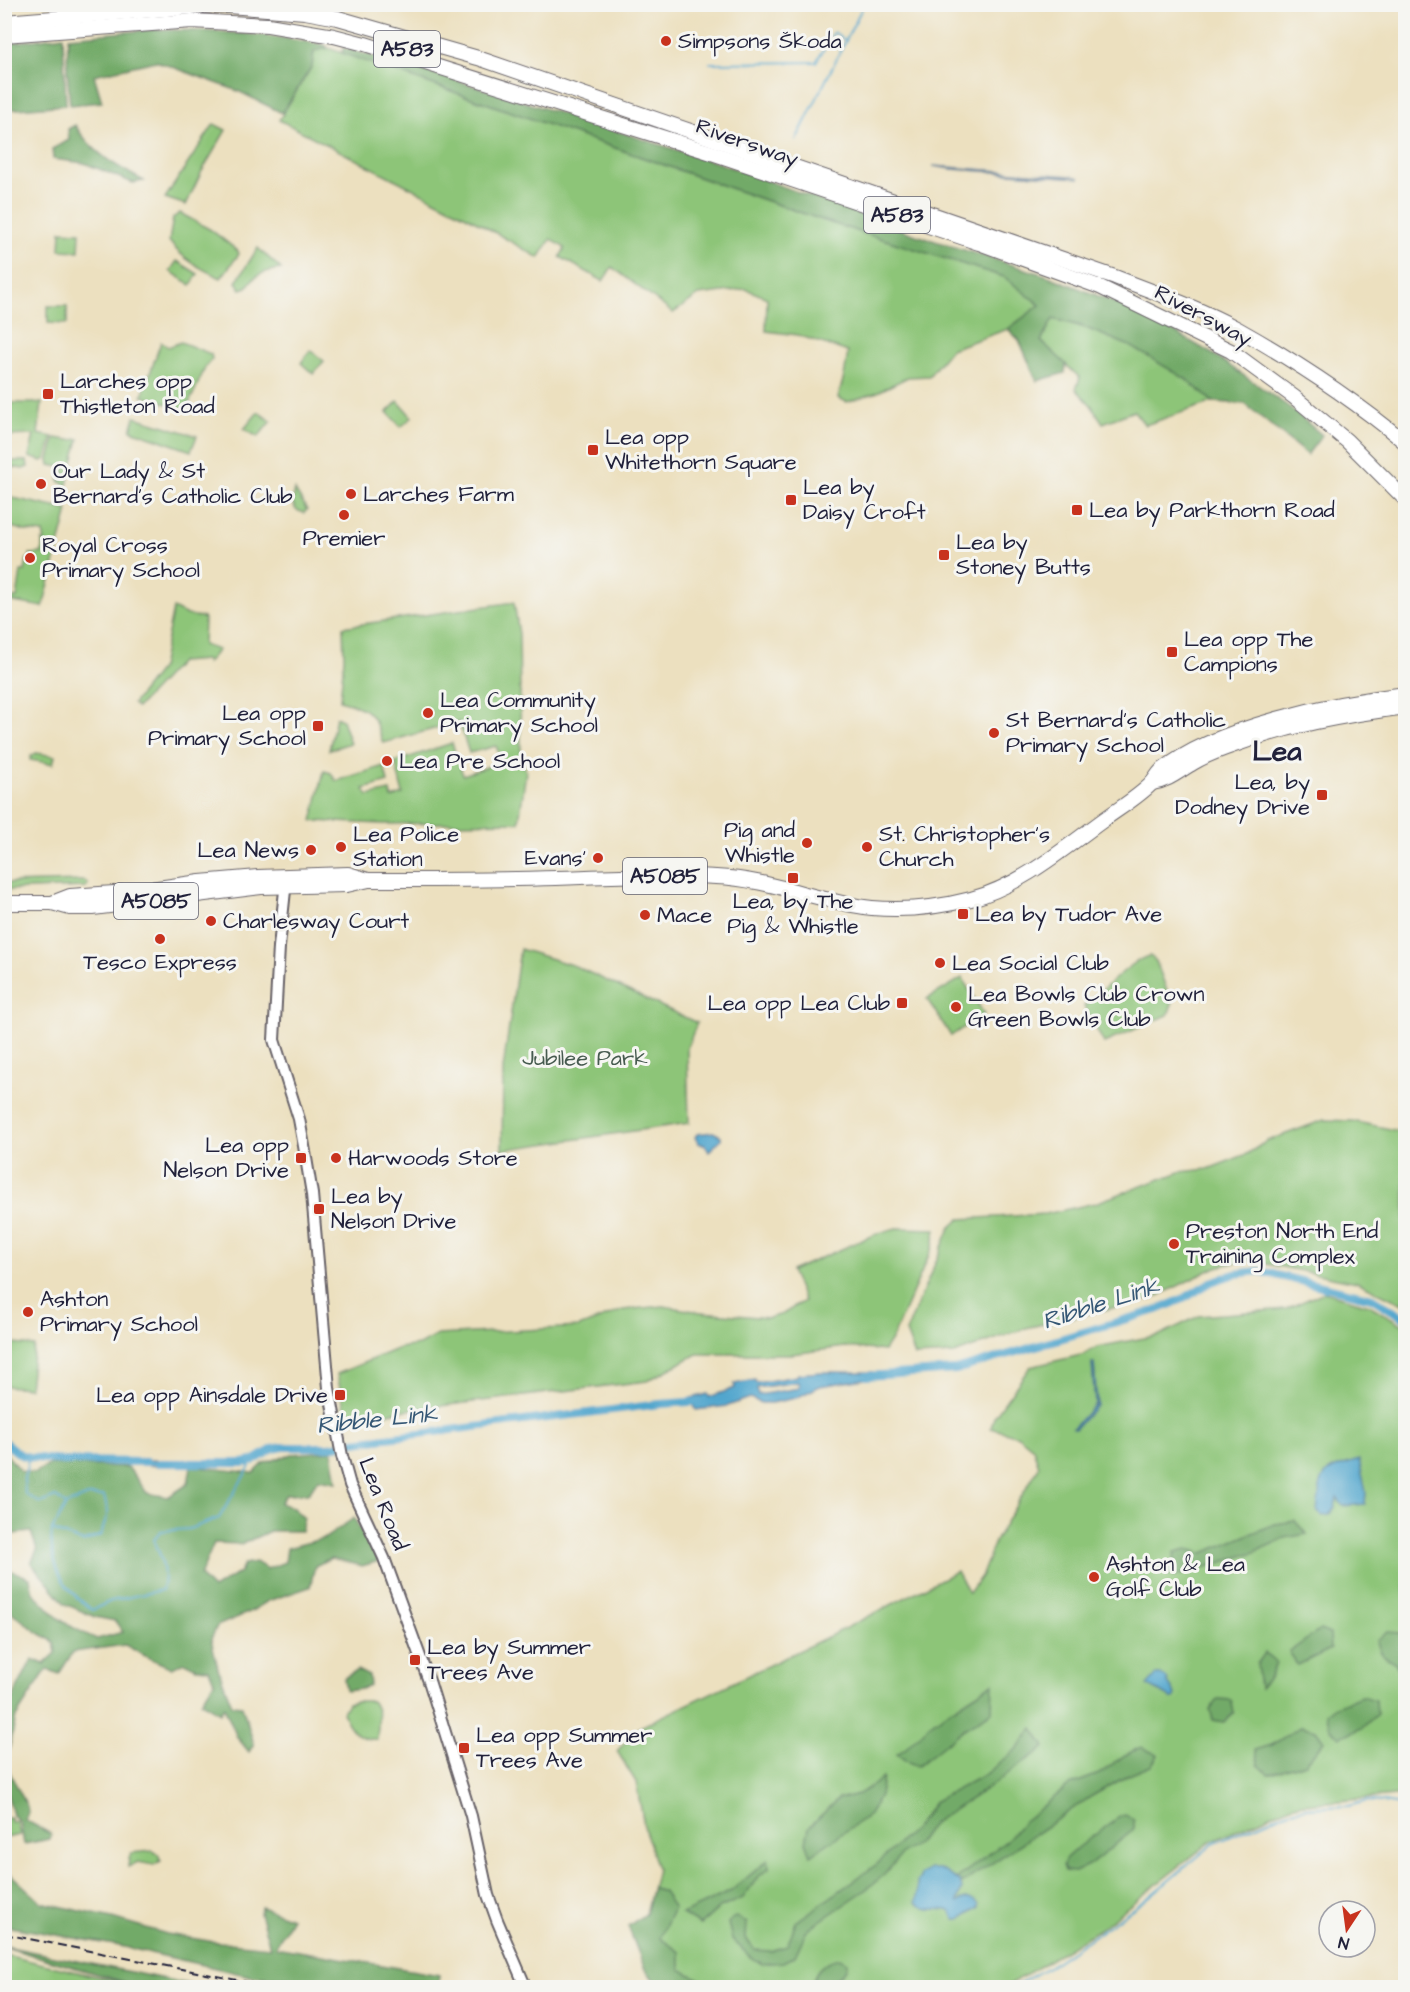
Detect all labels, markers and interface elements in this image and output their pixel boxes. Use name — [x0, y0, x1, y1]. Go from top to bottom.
place label: Simpsons Škoda — [678, 26, 842, 57]
road number: A583 — [374, 31, 440, 67]
marker: Simpsons Škoda — [659, 34, 673, 48]
street label: Riversway — [691, 111, 802, 176]
road number: A583 — [864, 197, 930, 233]
street label: Riversway — [1148, 277, 1257, 356]
place label: Larches opp Thistleton Road — [60, 366, 215, 422]
marker: Larches opp Thistleton Road — [41, 387, 55, 401]
place label: Lea opp Whitethorn Square — [605, 422, 797, 478]
marker: Lea opp Whitethorn Square — [586, 443, 600, 457]
place label: Our Lady & St Bernard's Catholic Club — [53, 456, 293, 512]
place label: Lea by Daisy Croft — [803, 472, 926, 529]
marker: Our Lady & St Bernard's Catholic Club — [34, 477, 48, 491]
place label: Larches Farm — [363, 479, 514, 510]
marker: Larches Farm — [344, 487, 358, 501]
marker: Lea by Daisy Croft — [784, 493, 798, 507]
place label: Lea by Parkthorn Road — [1089, 495, 1335, 527]
marker: Lea by Parkthorn Road — [1070, 503, 1084, 517]
marker: Premier — [337, 508, 351, 522]
place label: Premier — [303, 523, 385, 554]
place label: Lea by Stoney Butts — [956, 527, 1091, 584]
place label: Royal Cross Primary School — [42, 530, 200, 587]
marker: Lea by Stoney Butts — [937, 548, 951, 562]
marker: Royal Cross Primary School — [23, 551, 37, 565]
place label: Lea opp The Campions — [1184, 624, 1313, 680]
marker: Lea opp The Campions — [1165, 645, 1179, 659]
place label: Lea Community Primary School — [440, 685, 598, 742]
place label: Lea opp Primary School — [148, 698, 306, 755]
place label: St Bernard's Catholic Primary School — [1006, 705, 1226, 762]
marker: Lea Community Primary School — [421, 706, 435, 720]
marker: Lea opp Primary School — [311, 719, 325, 733]
marker: St Bernard's Catholic Primary School — [987, 726, 1001, 740]
district label: Lea — [1253, 732, 1302, 771]
place label: Lea Pre School — [399, 746, 560, 777]
marker: Lea Pre School — [380, 754, 394, 768]
place label: Lea, by Dodney Drive — [1175, 767, 1310, 824]
marker: Lea, by Dodney Drive — [1315, 788, 1329, 802]
place label: Pig and Whistle — [724, 815, 795, 871]
place label: Lea Police Station — [353, 819, 459, 875]
place label: St. Christopher's Church — [879, 819, 1050, 875]
place label: Lea News — [197, 835, 299, 866]
marker: Pig and Whistle — [800, 836, 814, 850]
marker: Lea Police Station — [334, 840, 348, 854]
marker: St. Christopher's Church — [860, 840, 874, 854]
marker: Lea News — [304, 843, 318, 857]
place label: Evans' — [525, 843, 586, 874]
marker: Evans' — [591, 851, 605, 865]
road number: A5085 — [623, 858, 707, 894]
marker: Lea, by The Pig & Whistle — [786, 871, 800, 885]
road number: A5085 — [114, 883, 198, 919]
place label: Lea, by The Pig & Whistle — [727, 886, 859, 943]
place label: Lea by Tudor Ave — [975, 899, 1162, 931]
place label: Mace — [657, 900, 712, 931]
place label: Charlesway Court — [223, 906, 409, 938]
marker: Lea by Tudor Ave — [956, 907, 970, 921]
marker: Mace — [638, 908, 652, 922]
marker: Charlesway Court — [204, 914, 218, 928]
marker: Tesco Express — [153, 932, 167, 946]
place label: Tesco Express — [83, 947, 237, 978]
place label: Lea Social Club — [952, 948, 1109, 979]
marker: Lea Social Club — [933, 956, 947, 970]
place label: Lea Bowls Club Crown Green Bowls Club — [968, 979, 1205, 1035]
place label: Lea opp Lea Club — [707, 988, 890, 1019]
marker: Lea opp Lea Club — [895, 996, 909, 1010]
marker: Lea Bowls Club Crown Green Bowls Club — [949, 1000, 963, 1014]
park label: Jubilee Park — [522, 1043, 648, 1074]
place label: Lea opp Nelson Drive — [164, 1130, 289, 1186]
place label: Harwoods Store — [348, 1143, 518, 1174]
marker: Lea opp Nelson Drive — [294, 1151, 308, 1165]
marker: Harwoods Store — [329, 1151, 343, 1165]
place label: Lea by Nelson Drive — [331, 1181, 457, 1237]
marker: Lea by Nelson Drive — [312, 1202, 326, 1216]
place label: Preston North End Training Complex — [1186, 1216, 1378, 1273]
marker: Preston North End Training Complex — [1167, 1237, 1181, 1251]
water label: Ribble Link — [1038, 1269, 1165, 1339]
place label: Ashton Primary School — [40, 1284, 198, 1341]
marker: Ashton Primary School — [21, 1305, 35, 1319]
place label: Lea opp Ainsdale Drive — [96, 1380, 328, 1411]
marker: Lea opp Ainsdale Drive — [333, 1388, 347, 1402]
water label: Ribble Link — [315, 1397, 440, 1443]
street label: Lea Road — [350, 1453, 416, 1555]
place label: Ashton & Lea Golf Club — [1106, 1549, 1245, 1605]
marker: Ashton & Lea Golf Club — [1087, 1570, 1101, 1584]
place label: Lea by Summer Trees Ave — [427, 1632, 591, 1688]
marker: Lea by Summer Trees Ave — [408, 1653, 422, 1667]
place label: Lea opp Summer Trees Ave — [476, 1720, 652, 1776]
marker: Lea opp Summer Trees Ave — [457, 1741, 471, 1755]
north arrow — [1317, 1899, 1377, 1959]
text: N — [1336, 1931, 1351, 1954]

